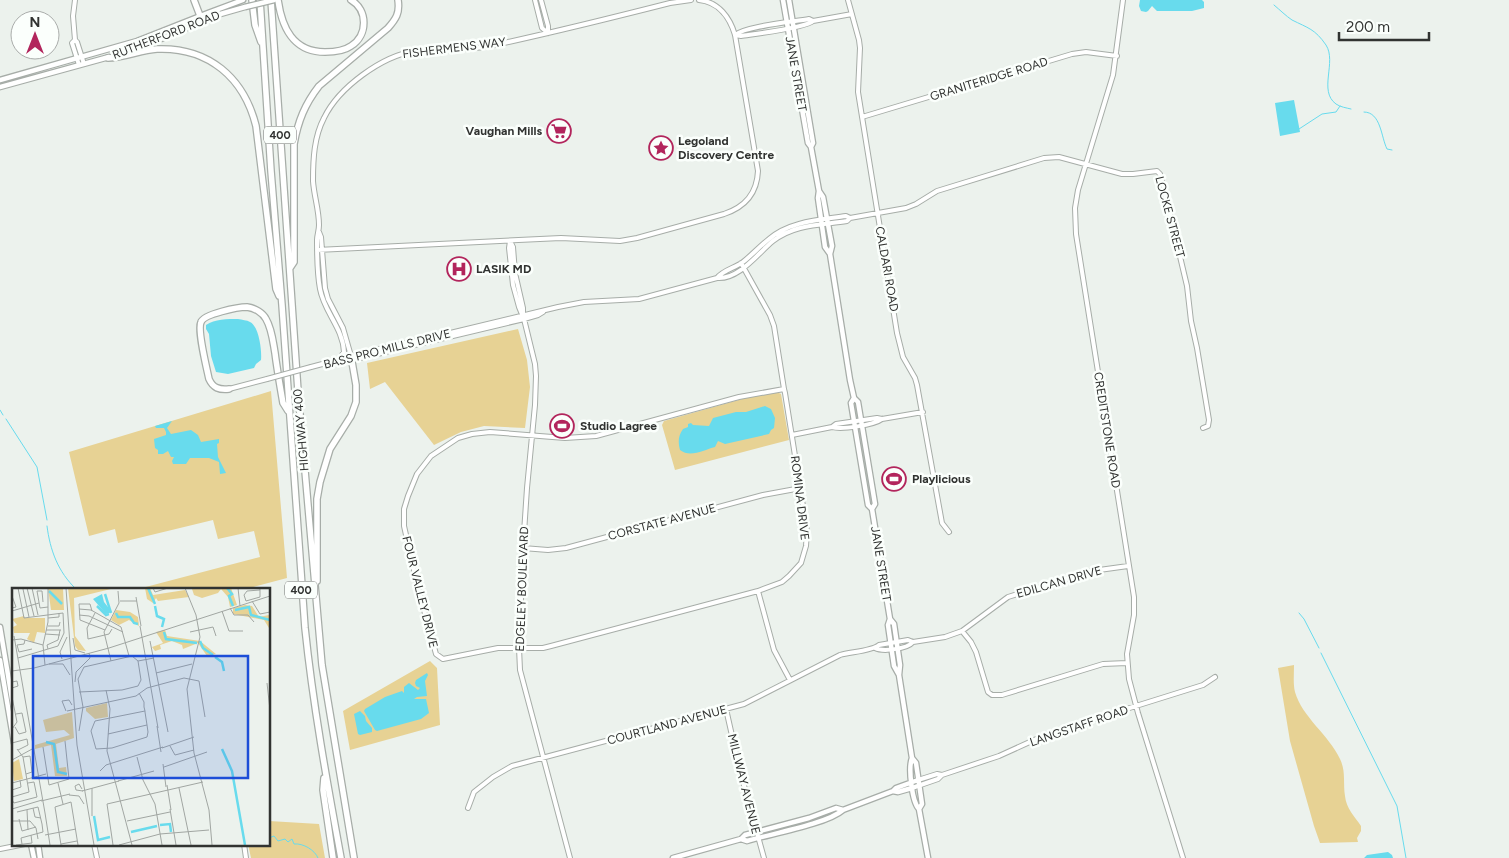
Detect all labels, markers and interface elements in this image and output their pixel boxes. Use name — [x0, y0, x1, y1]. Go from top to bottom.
street label: RUTHERFORD ROAD — [110, 8, 222, 62]
north arrow — [10, 10, 60, 60]
scale bar — [1339, 10, 1429, 42]
text: N — [30, 14, 40, 31]
text: 200 m — [1346, 18, 1390, 36]
street label: FISHERMENS WAY — [402, 35, 507, 61]
street label: JANE STREET — [783, 35, 810, 113]
street label: GRANITERIDGE ROAD — [928, 54, 1050, 104]
supermarket icon: Vaughan Mills — [546, 118, 572, 144]
place label: Vaughan Mills — [466, 124, 542, 138]
road number: 400 — [264, 126, 296, 144]
place label: Legoland Discovery Centre — [678, 134, 774, 162]
place icon: Legoland Discovery Centre — [648, 135, 674, 161]
street label: LOCKE STREET — [1152, 175, 1188, 260]
street label: CALDARI ROAD — [873, 225, 901, 313]
hospital icon: LASIK MD — [446, 256, 472, 282]
place label: LASIK MD — [476, 262, 531, 276]
street label: BASS PRO MILLS DRIVE — [322, 326, 452, 372]
street label: CREDITSTONE ROAD — [1091, 371, 1123, 489]
street label: HIGHWAY 400 — [290, 388, 312, 472]
sports icon: Studio Lagree — [549, 413, 575, 439]
place label: Studio Lagree — [580, 419, 657, 433]
street label: ROMINA DRIVE — [788, 455, 812, 541]
sports icon: Playlicious — [881, 466, 907, 492]
place label: Playlicious — [912, 472, 971, 486]
street label: CORSTATE AVENUE — [606, 501, 718, 543]
street label: JANE STREET — [868, 525, 894, 603]
street label: EDGELEY BOULEVARD — [513, 526, 531, 652]
street label: FOUR VALLEY DRIVE — [399, 535, 441, 649]
street label: EDILCAN DRIVE — [1015, 563, 1103, 601]
road number: 400 — [285, 582, 317, 598]
inset map — [12, 588, 270, 846]
street label: COURTLAND AVENUE — [606, 702, 728, 748]
street label: LANGSTAFF ROAD — [1028, 703, 1130, 749]
street label: MILLWAY AVENUE — [725, 732, 763, 836]

